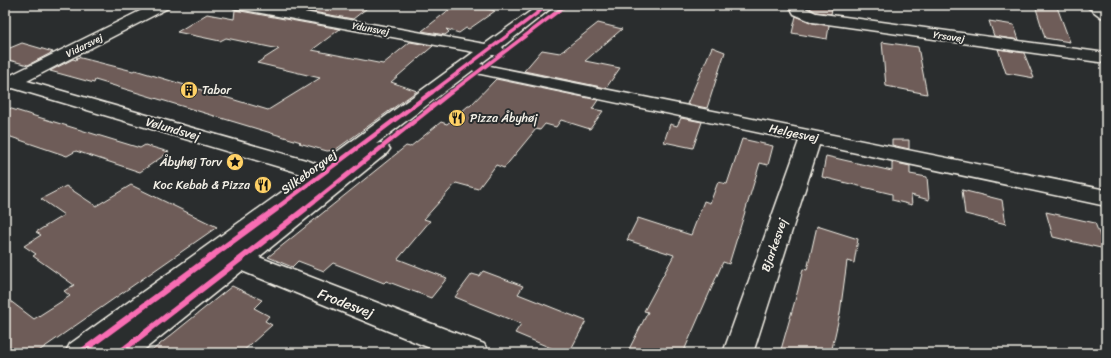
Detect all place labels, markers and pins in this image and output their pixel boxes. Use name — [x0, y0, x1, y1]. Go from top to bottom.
place label: Tabor — [202, 79, 232, 101]
building icon: Tabor — [179, 80, 199, 100]
place label: Pizza Åbyhøj — [470, 107, 538, 129]
restaurant icon: Pizza Åbyhøj — [447, 108, 467, 128]
place label: Åbyhøj Torv — [159, 151, 222, 173]
place icon: Åbyhøj Torv — [225, 152, 245, 172]
place label: Koc Kebab & Pizza — [153, 174, 251, 196]
restaurant icon: Koc Kebab & Pizza — [253, 175, 273, 195]

